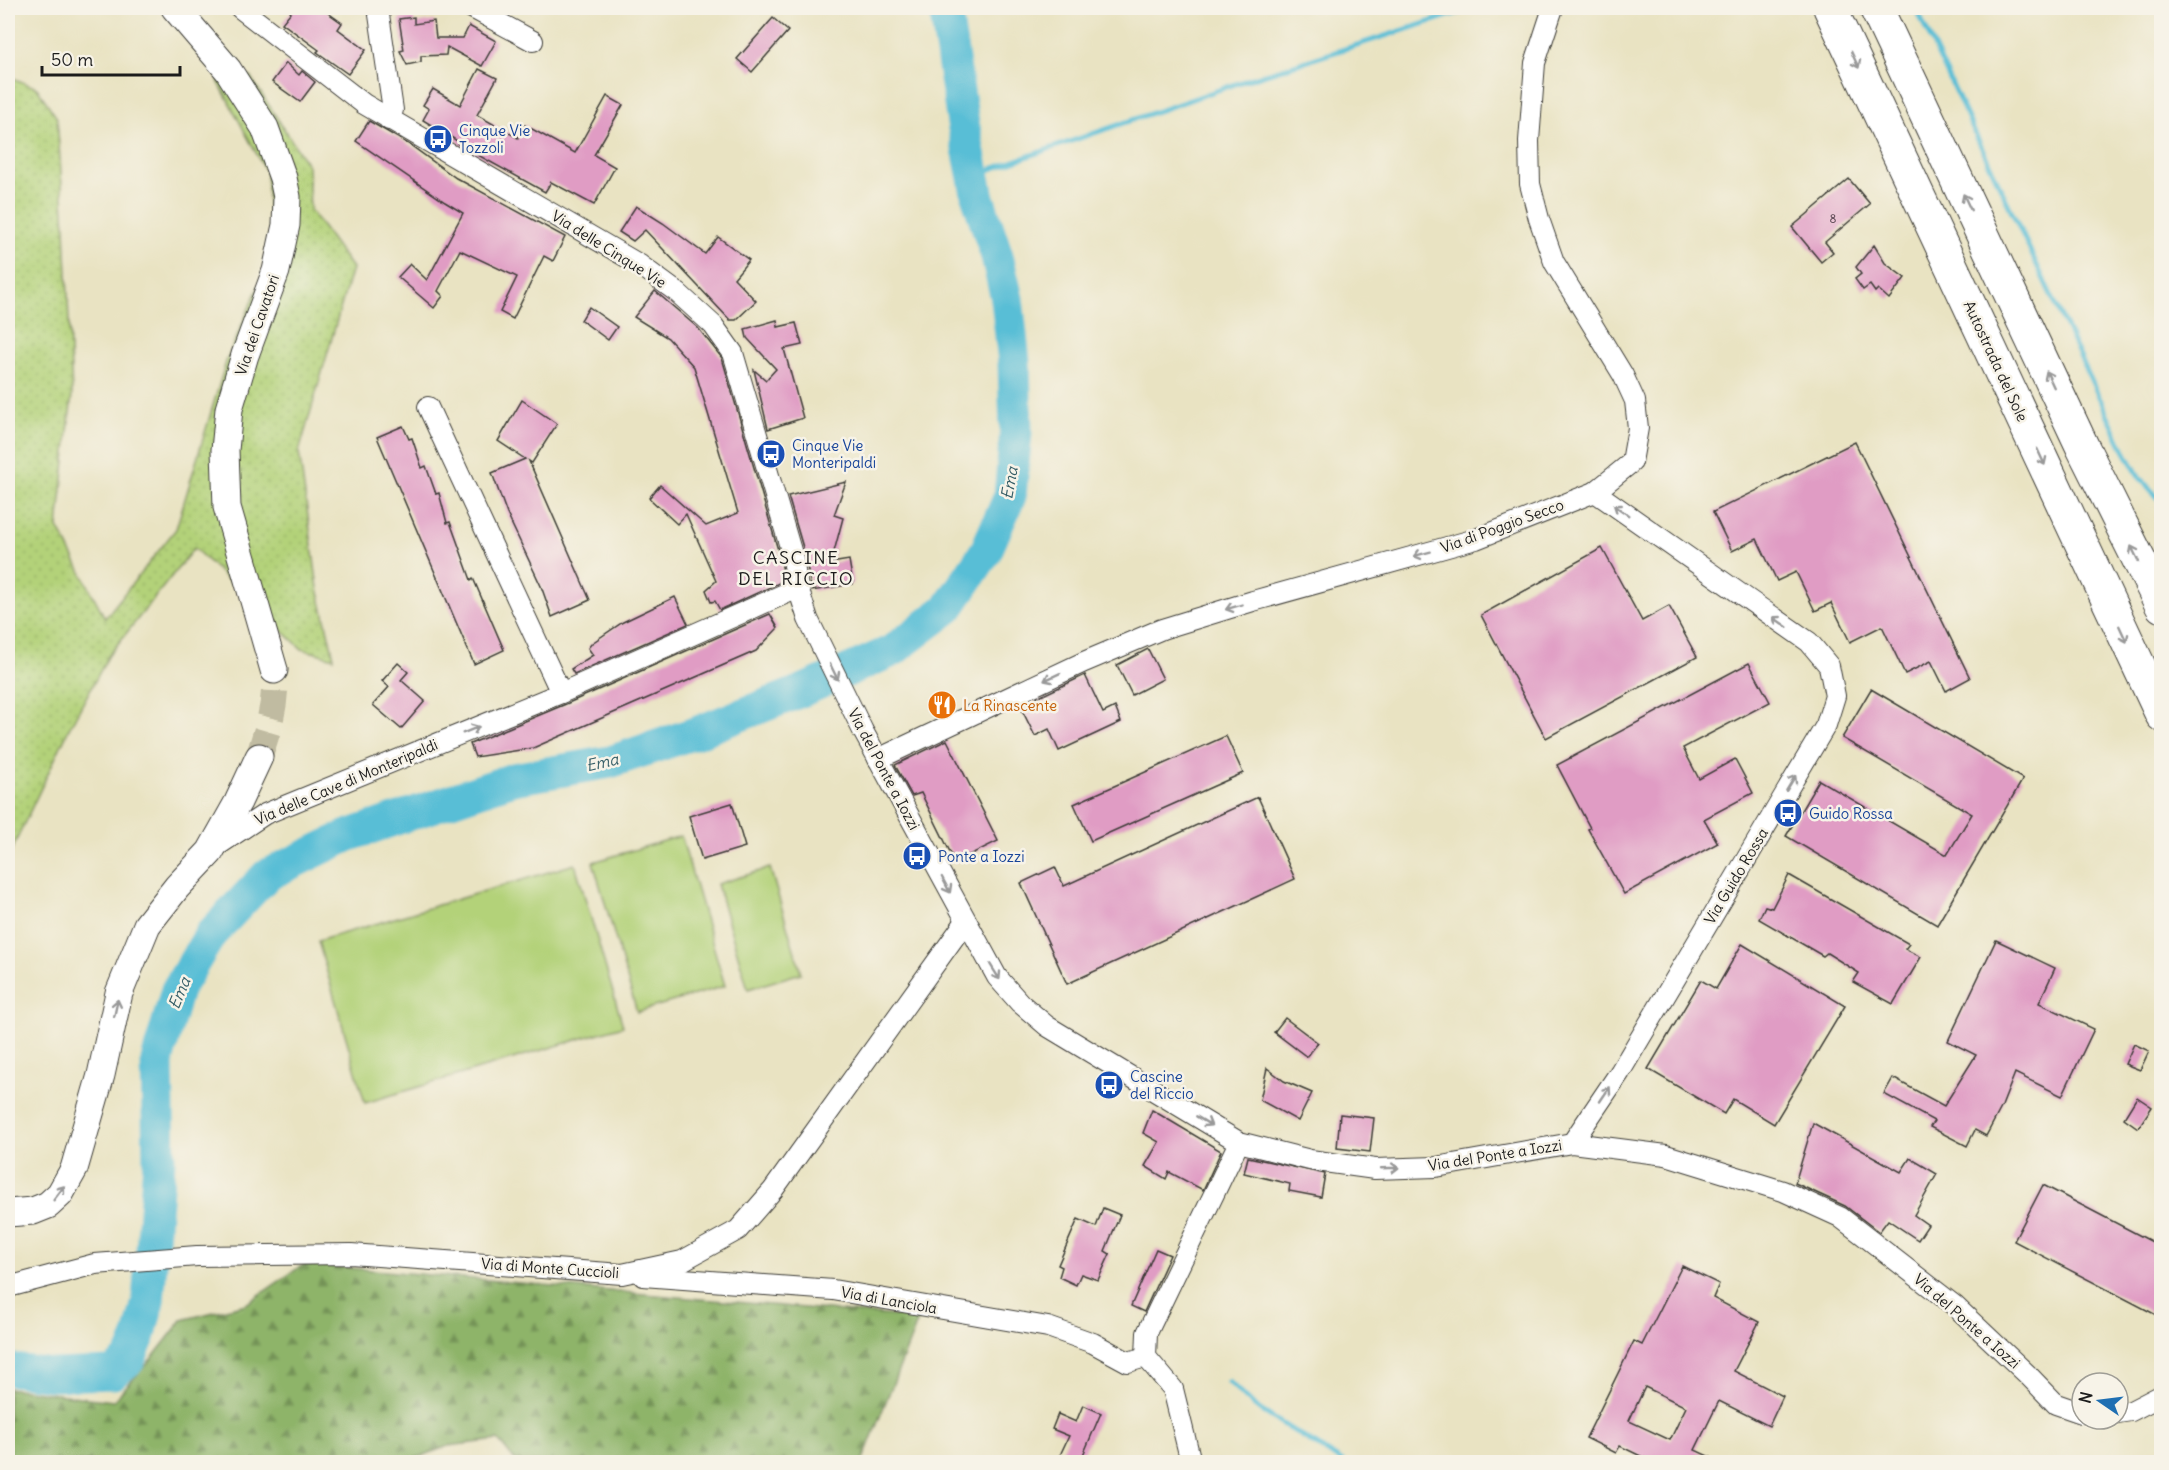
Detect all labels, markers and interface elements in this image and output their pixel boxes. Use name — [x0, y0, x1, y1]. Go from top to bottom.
scale bar — [42, 39, 180, 77]
text: 50 m — [51, 48, 93, 71]
one-way arrow — [1849, 51, 1861, 69]
place label: Cinque Vie Tozzoli — [459, 121, 530, 157]
bus stop icon: Cinque Vie Tozzoli — [422, 123, 454, 155]
one-way arrow — [1961, 193, 1972, 211]
street label: Via delle Cinque Vie — [548, 206, 670, 292]
house number: 8 — [1830, 211, 1837, 226]
street label: Via dei Cavatori — [231, 272, 283, 378]
street label: Autostrada del Sole — [1960, 298, 2032, 424]
one-way arrow — [2044, 370, 2056, 388]
place label: Cinque Vie Monteripaldi — [792, 436, 876, 472]
bus stop icon: Cinque Vie Monteripaldi — [755, 438, 787, 470]
one-way arrow — [2035, 448, 2047, 466]
water label: Ema — [996, 464, 1022, 501]
street label: Via di Poggio Secco — [1438, 495, 1566, 557]
one-way arrow — [1613, 504, 1629, 516]
one-way arrow — [2129, 545, 2141, 563]
district label: CASCINE DEL RICCIO — [738, 546, 854, 590]
one-way arrow — [1413, 549, 1432, 560]
one-way arrow — [1225, 602, 1244, 613]
one-way arrow — [1772, 616, 1789, 628]
one-way arrow — [2118, 624, 2130, 642]
one-way arrow — [829, 662, 840, 680]
one-way arrow — [1044, 671, 1062, 683]
restaurant icon: La Rinascente — [926, 689, 958, 721]
place label: La Rinascente — [963, 696, 1057, 715]
street label: Via del Ponte a Iozzi — [844, 705, 924, 833]
one-way arrow — [461, 724, 480, 735]
street label: Via delle Cave di Monteripaldi — [252, 735, 440, 829]
water label: Ema — [584, 748, 621, 775]
one-way arrow — [1786, 775, 1798, 792]
bus stop icon: Guido Rossa — [1772, 797, 1804, 829]
place label: Guido Rossa — [1809, 804, 1893, 823]
street label: Via Guido Rossa — [1700, 824, 1772, 927]
bus stop icon: Ponte a Iozzi — [901, 840, 933, 872]
place label: Ponte a Iozzi — [938, 847, 1025, 866]
one-way arrow — [941, 875, 952, 893]
one-way arrow — [989, 963, 1001, 980]
water label: Ema — [163, 973, 195, 1012]
one-way arrow — [111, 998, 122, 1018]
place label: Cascine del Riccio — [1130, 1067, 1194, 1103]
bus stop icon: Cascine del Riccio — [1093, 1069, 1125, 1101]
one-way arrow — [1598, 1086, 1611, 1103]
one-way arrow — [1195, 1115, 1212, 1127]
street label: Via del Ponte a Iozzi — [1427, 1135, 1563, 1175]
one-way arrow — [1380, 1163, 1400, 1174]
one-way arrow — [53, 1185, 65, 1201]
street label: Via di Monte Cuccioli — [480, 1254, 620, 1282]
street label: Via del Ponte a Iozzi — [1910, 1269, 2024, 1373]
street label: Via di Lanciola — [839, 1282, 939, 1318]
north arrow — [2070, 1371, 2130, 1431]
text: N — [2074, 1390, 2096, 1405]

